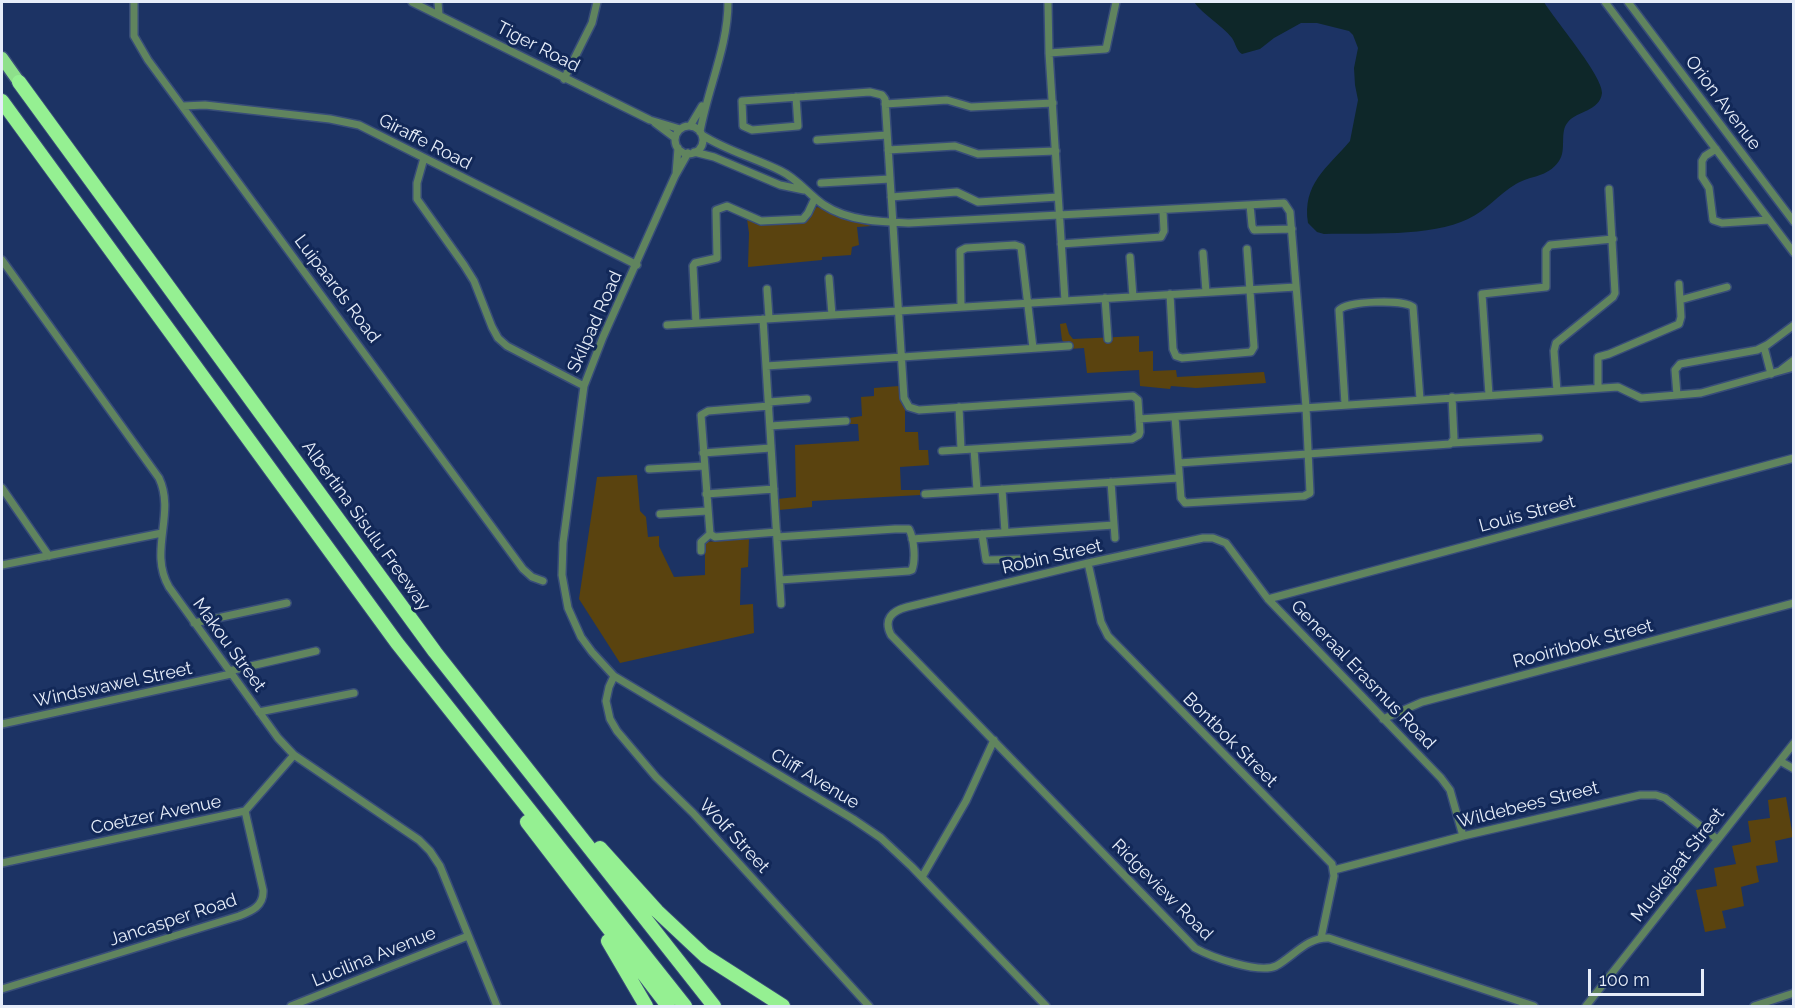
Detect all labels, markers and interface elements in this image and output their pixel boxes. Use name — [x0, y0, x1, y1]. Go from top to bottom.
street label: Tiger Road — [493, 17, 583, 77]
street label: Orion Avenue — [1680, 52, 1766, 154]
street label: Giraffe Road — [375, 109, 475, 175]
street label: Luipaards Road — [289, 231, 385, 347]
street label: Skilpad Road — [563, 268, 627, 376]
street label: Albertina Sisulu Freeway — [297, 437, 435, 615]
street label: Louis Street — [1476, 491, 1578, 537]
street label: Robin Street — [1000, 535, 1104, 579]
street label: Makou Street — [188, 594, 270, 696]
street label: Generaal Erasmus Road — [1286, 596, 1440, 754]
street label: Rooiribbok Street — [1511, 615, 1655, 673]
street label: Windswawel Street — [32, 658, 194, 712]
street label: Bontbok Street — [1178, 688, 1282, 792]
street label: Cliff Avenue — [767, 744, 863, 814]
street label: Wildebees Street — [1455, 777, 1601, 833]
street label: Coetzer Avenue — [89, 791, 223, 839]
street label: Wolf Street — [694, 794, 774, 878]
street label: Muskejaat Street — [1627, 804, 1729, 926]
street label: Ridgeview Road — [1107, 835, 1217, 945]
street label: Jancasper Road — [106, 889, 240, 951]
street label: Lucilina Avenue — [309, 922, 439, 992]
scale bar — [1591, 957, 1706, 995]
text: 100 m — [1599, 969, 1650, 990]

